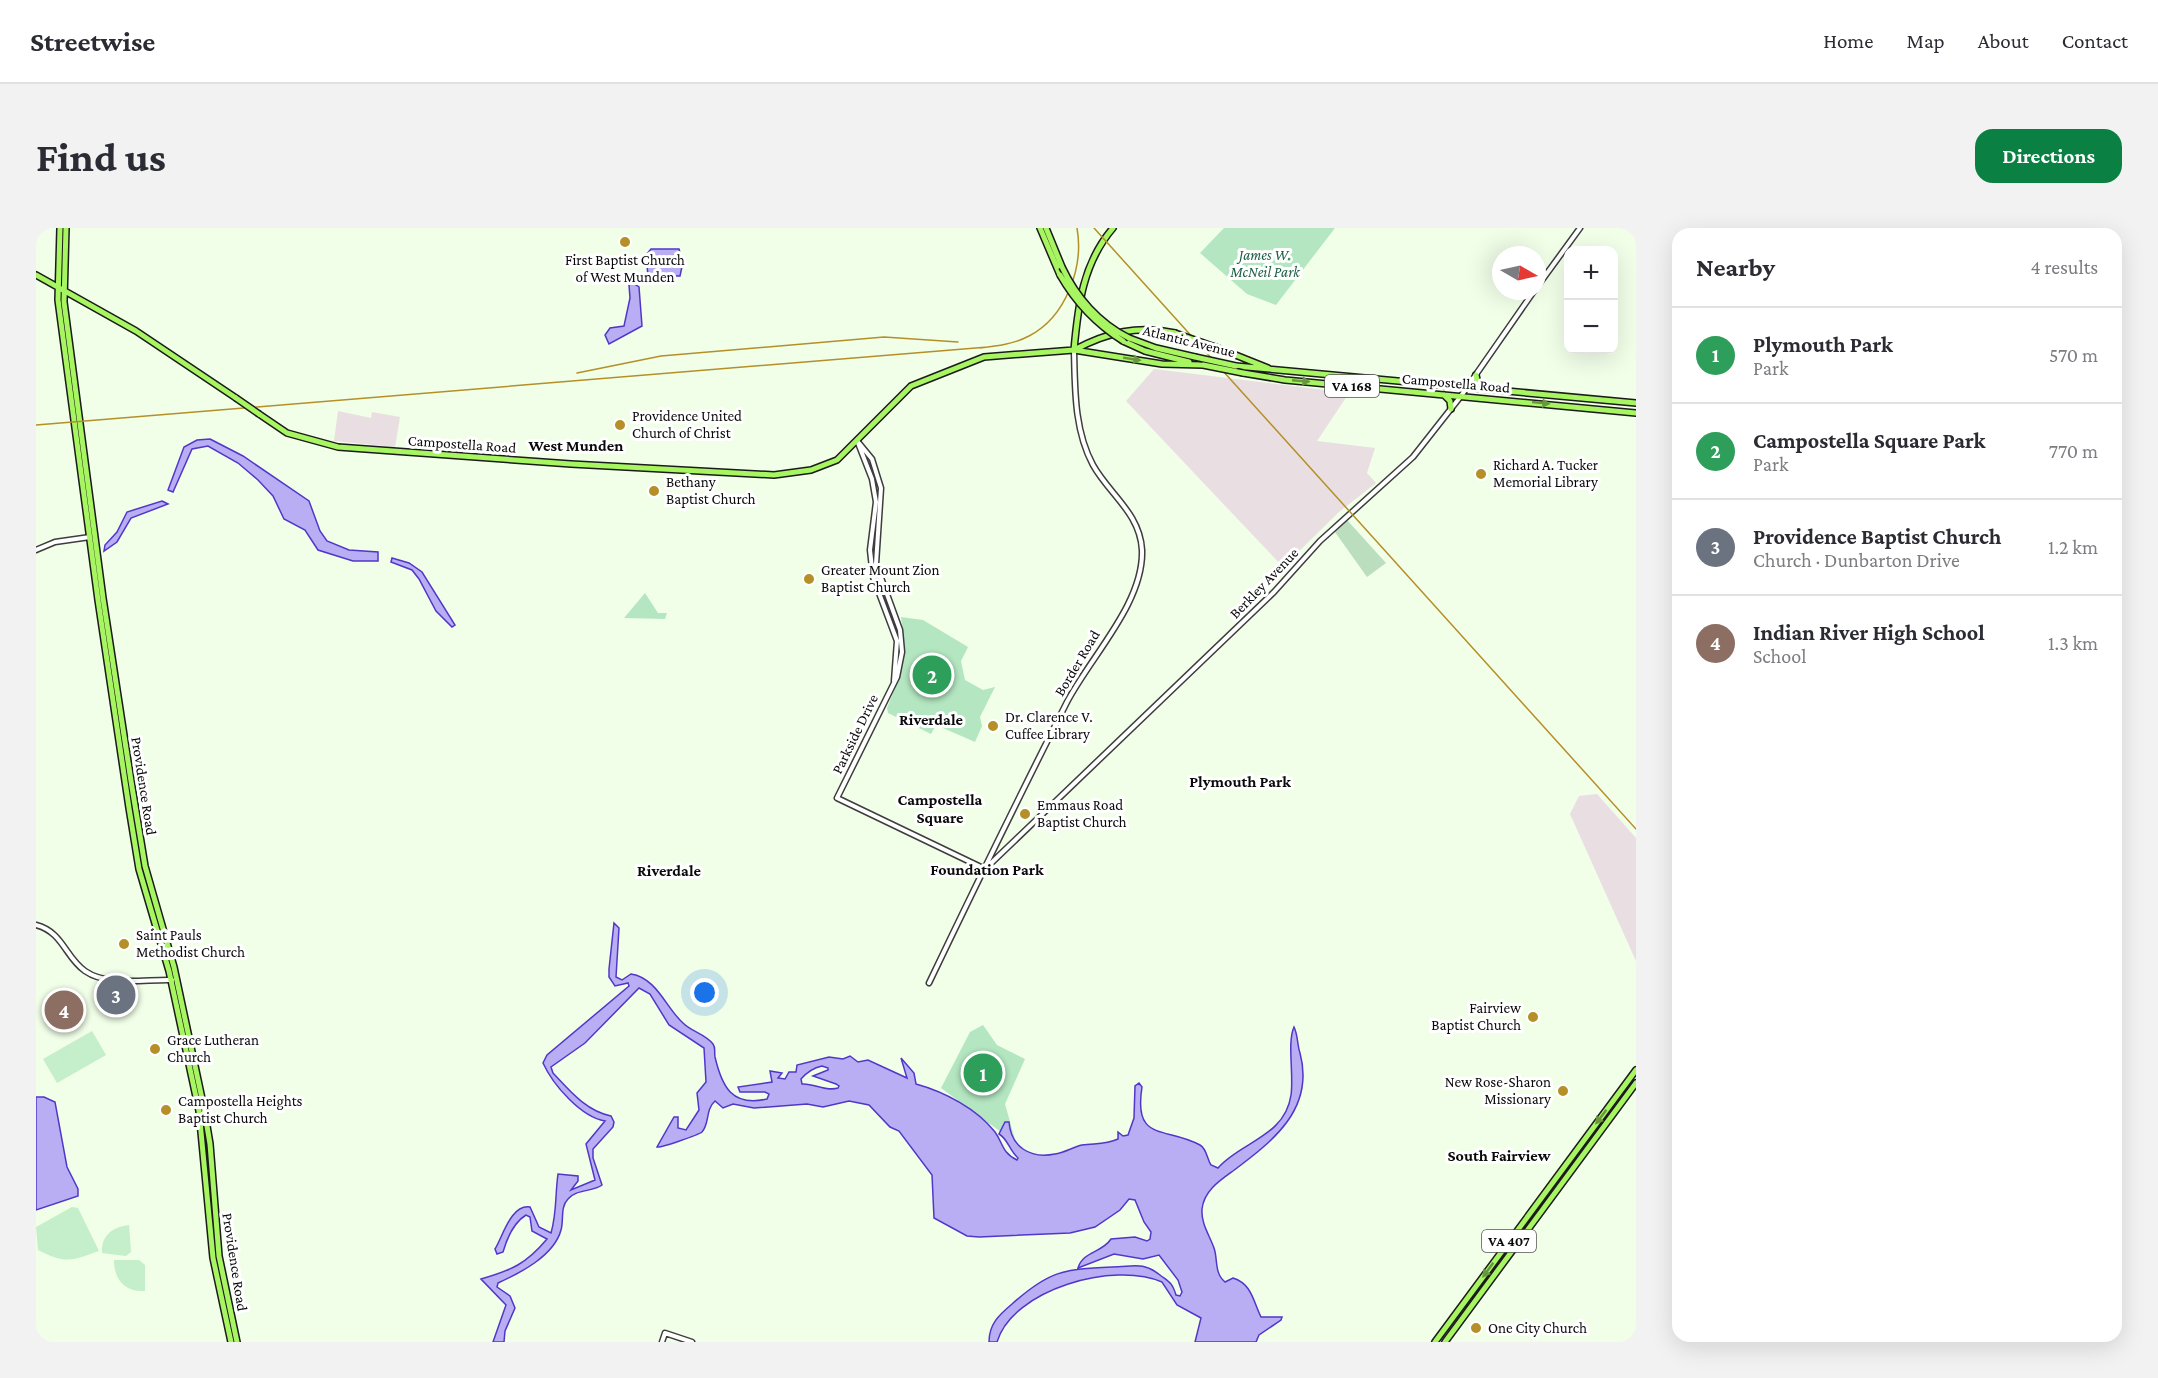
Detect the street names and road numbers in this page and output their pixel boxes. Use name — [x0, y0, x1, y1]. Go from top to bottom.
street label: Atlantic Avenue — [1141, 322, 1237, 360]
street label: Campostella Road — [1401, 370, 1511, 397]
road number: VA 168 — [1325, 375, 1379, 397]
street label: Campostella Road — [407, 432, 517, 457]
street label: Berkley Avenue — [1226, 544, 1303, 622]
street label: Border Road — [1051, 627, 1103, 699]
street label: Parkside Drive — [829, 691, 881, 776]
street label: Providence Road — [128, 736, 160, 836]
street label: Providence Road — [219, 1212, 251, 1312]
road number: VA 407 — [1482, 1230, 1536, 1252]

